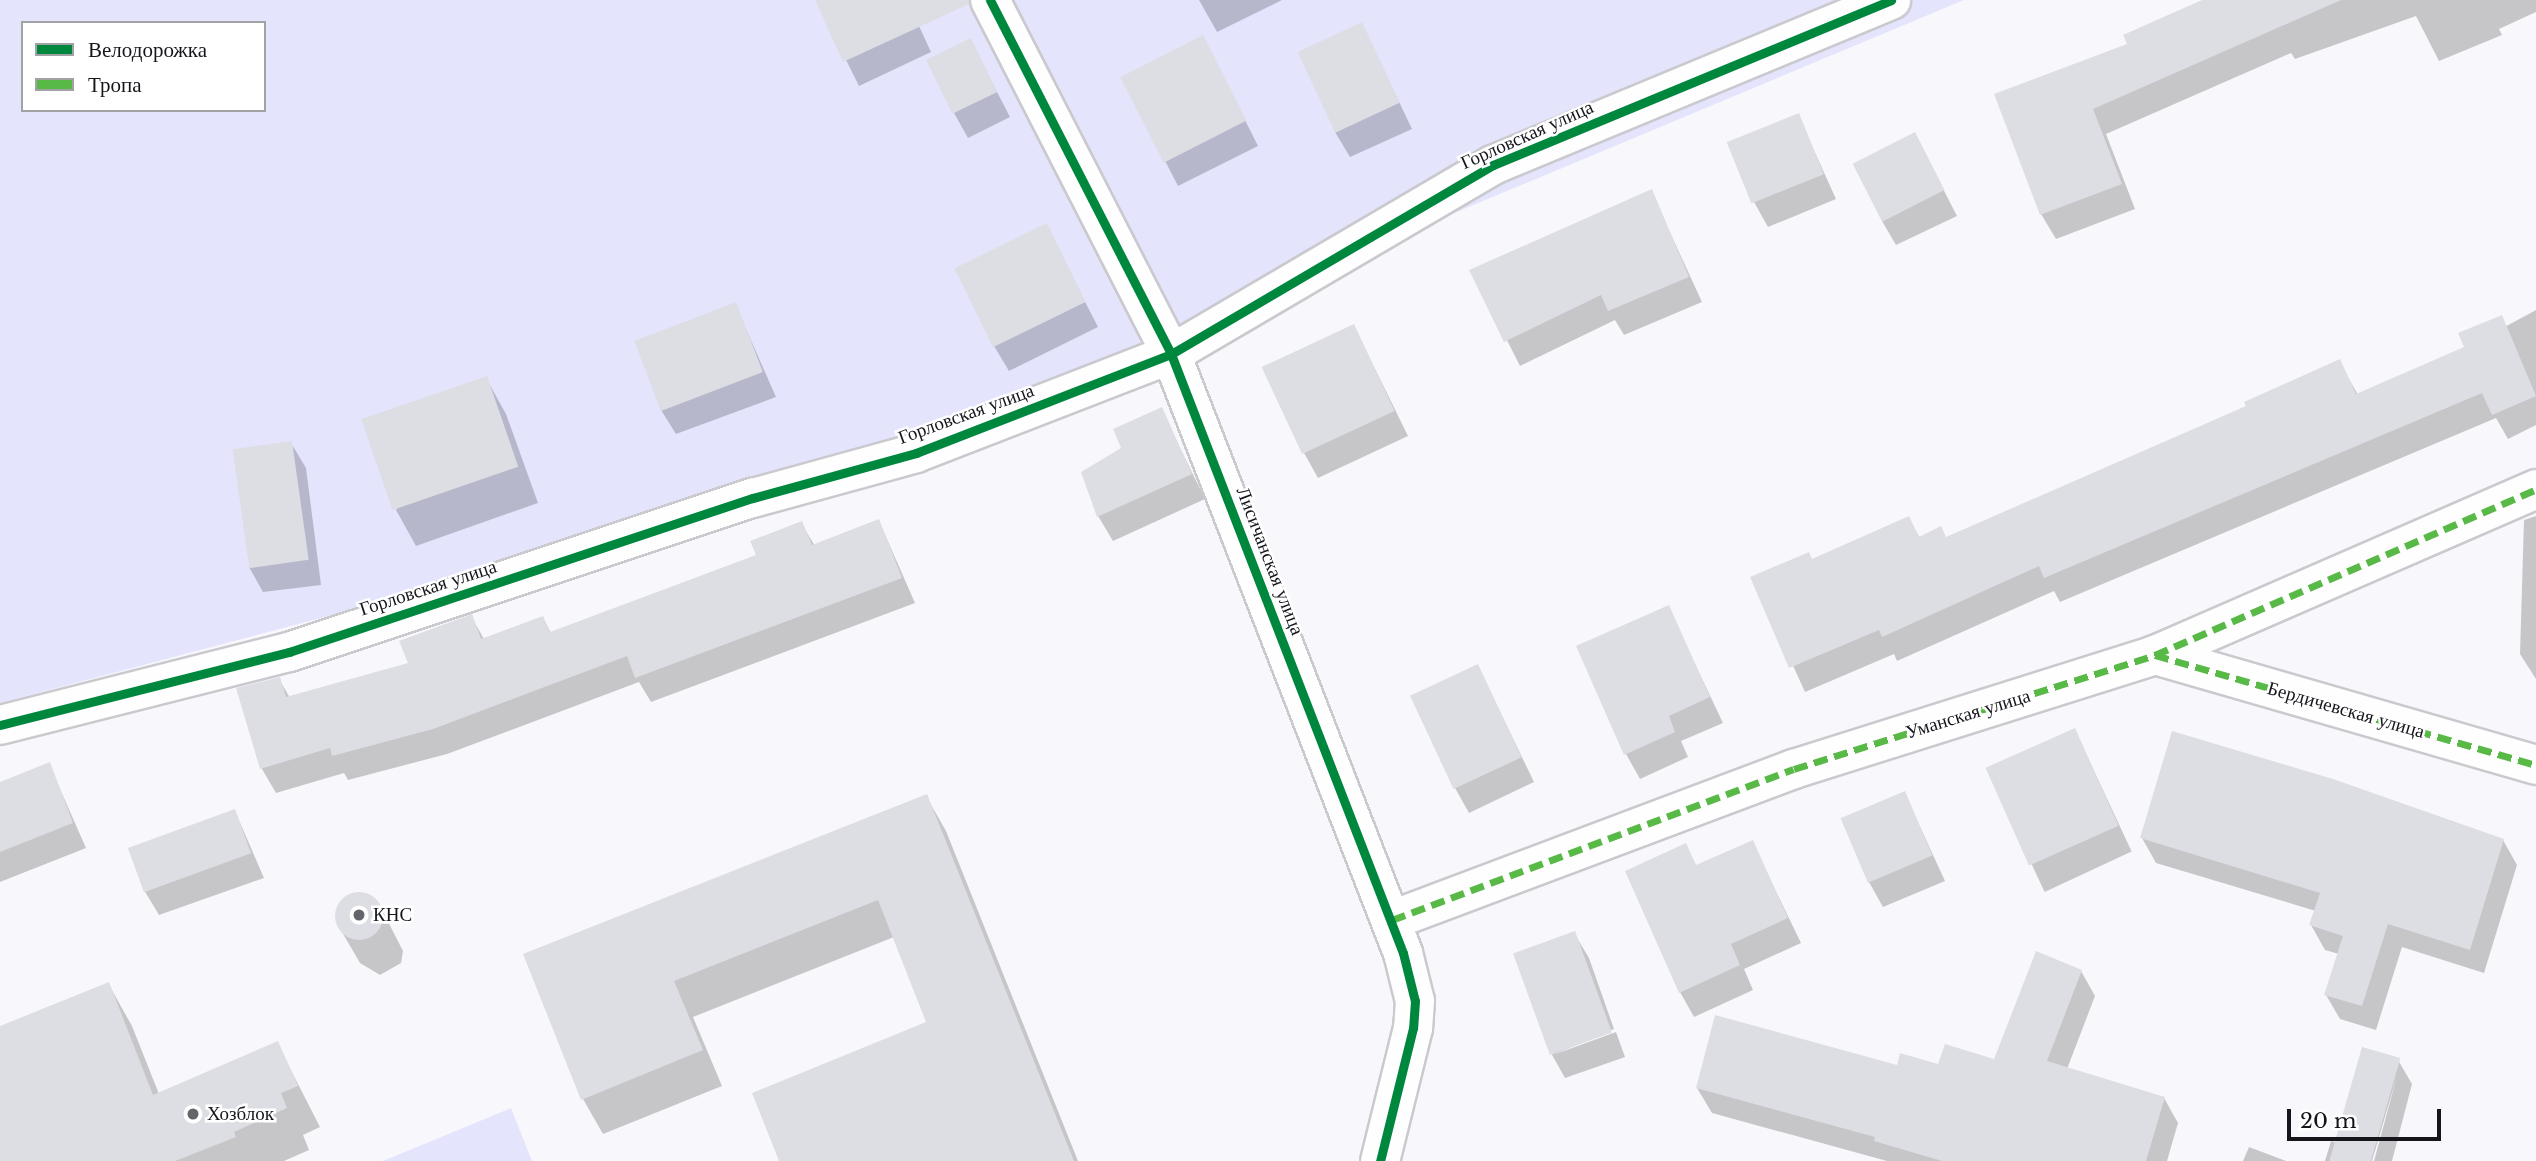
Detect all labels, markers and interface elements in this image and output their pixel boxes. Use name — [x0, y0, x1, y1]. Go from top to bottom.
legend — [21, 21, 266, 112]
text: Велодорожка — [88, 37, 207, 63]
text: Тропа — [88, 72, 142, 98]
street label: Горловская улица — [1457, 96, 1597, 174]
street label: Горловская улица — [895, 379, 1037, 449]
street label: Лисичанская улица — [1231, 484, 1309, 638]
street label: Горловская улица — [357, 555, 499, 621]
street label: Бердичевская улица — [2265, 677, 2427, 743]
street label: Уманская улица — [1903, 684, 2033, 744]
place label: КНС — [373, 904, 412, 926]
marker: КНС — [351, 907, 367, 923]
scale bar — [2291, 1094, 2445, 1138]
place label: Хозблок — [207, 1103, 274, 1125]
marker: Хозблок — [185, 1106, 201, 1122]
text: 20 m — [2300, 1108, 2357, 1134]

